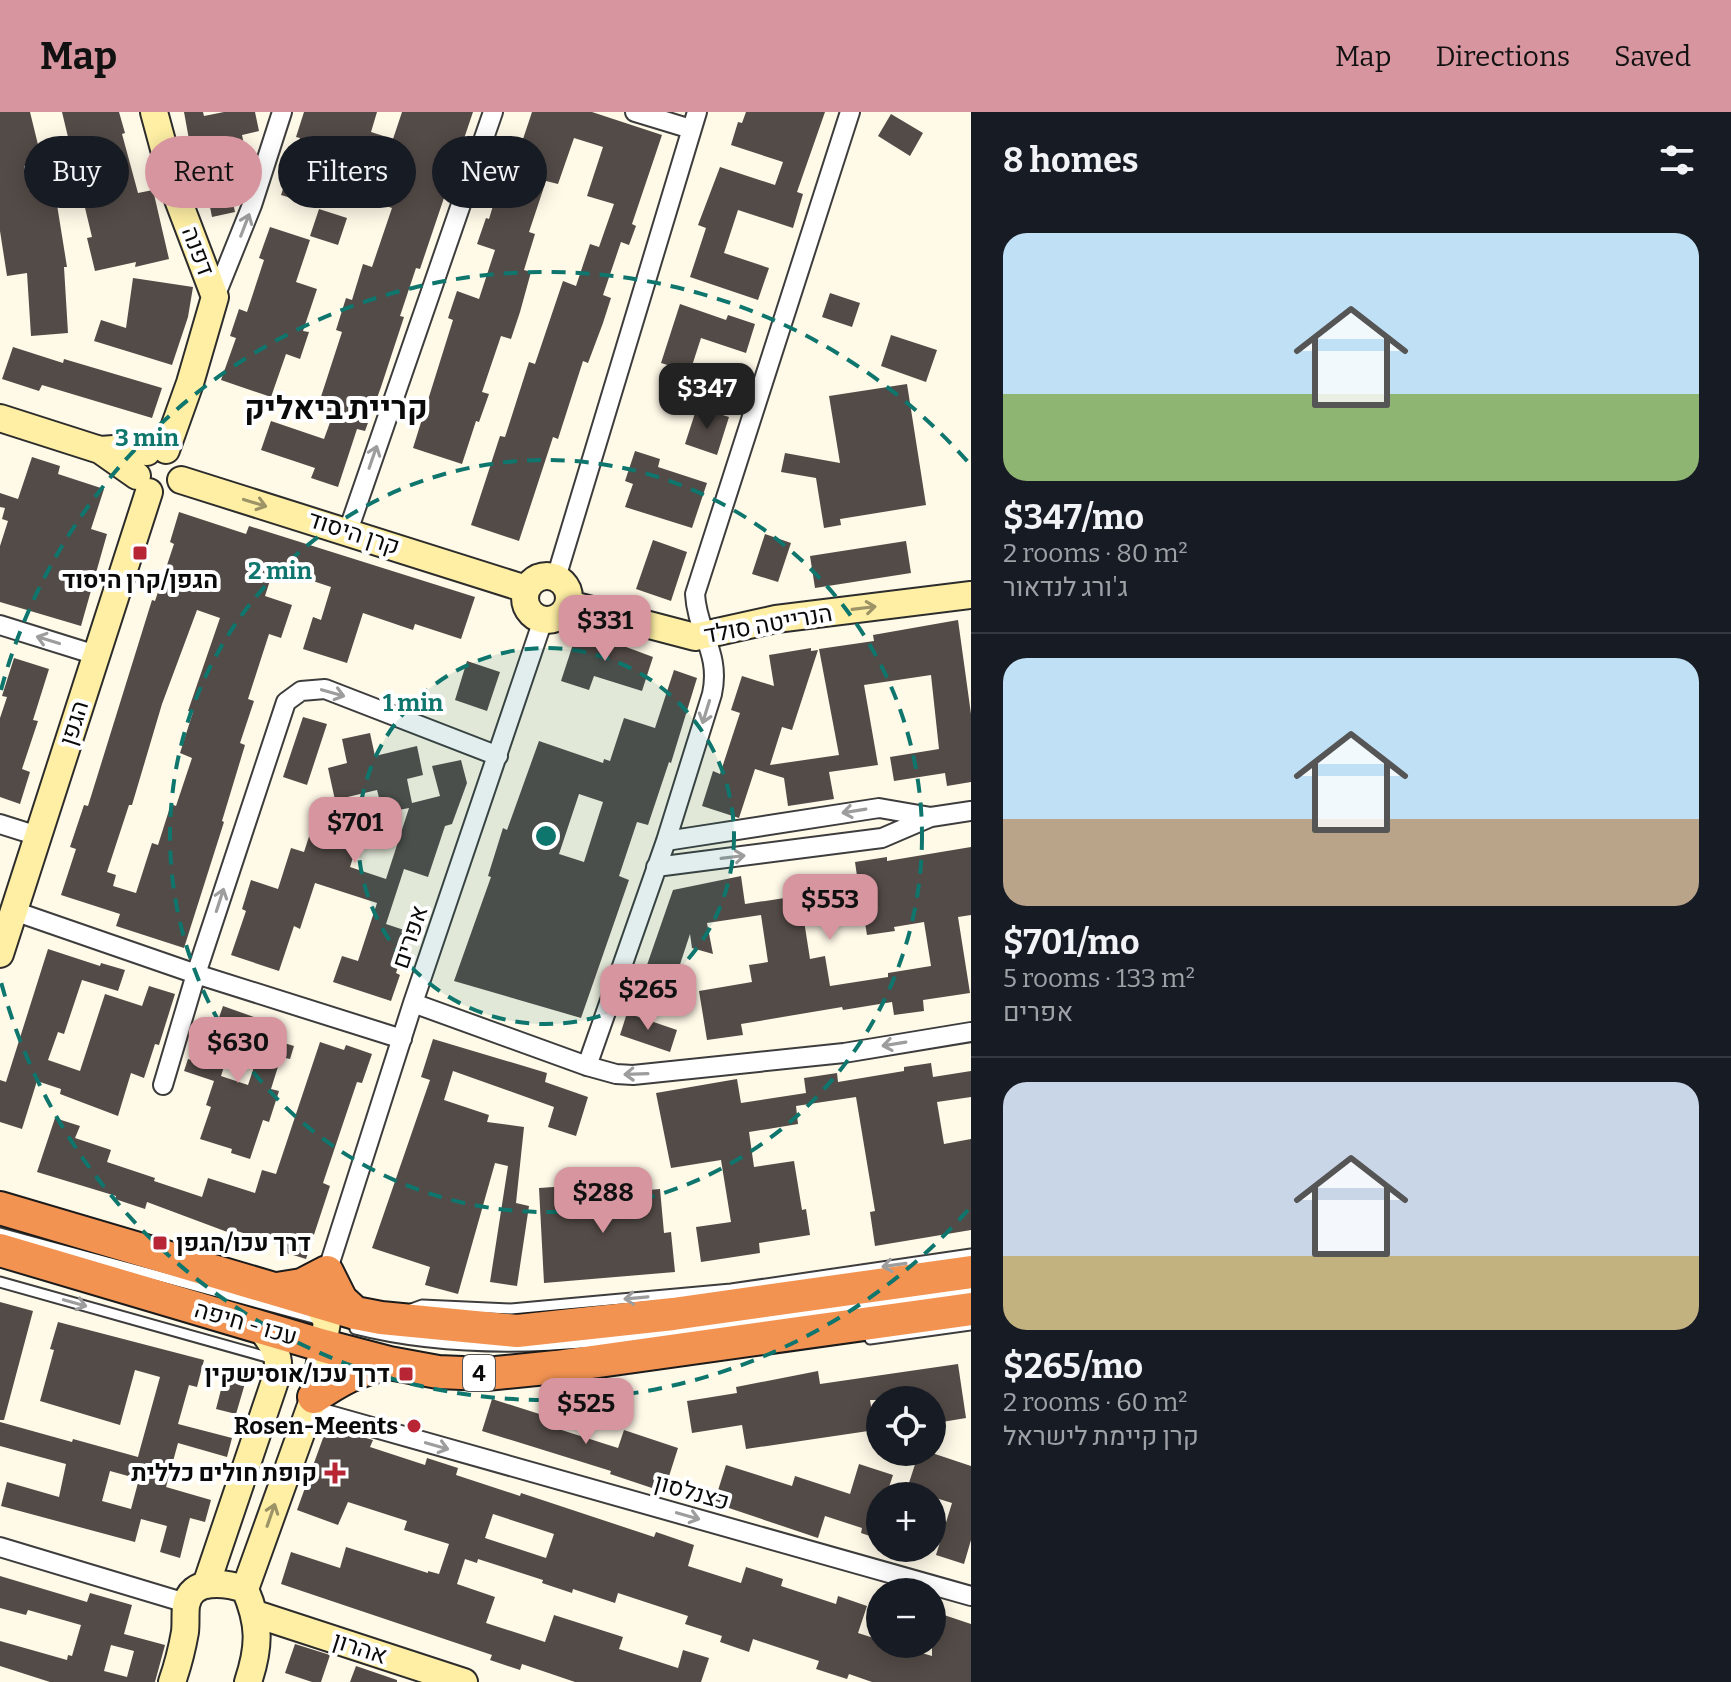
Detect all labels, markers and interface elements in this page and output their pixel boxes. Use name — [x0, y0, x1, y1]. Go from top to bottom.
text: Map — [40, 33, 117, 79]
text: Map — [1335, 40, 1391, 73]
text: Directions — [1435, 40, 1570, 73]
text: Saved — [1614, 40, 1691, 73]
chip: Buy — [24, 136, 129, 208]
chip: Rent — [145, 136, 262, 208]
chip: Filters — [278, 136, 416, 208]
chip: New — [432, 136, 547, 208]
icon: filters — [1655, 138, 1699, 182]
text: 8 homes — [1003, 140, 1139, 181]
one-way arrow — [239, 213, 253, 238]
street label: דפנה — [176, 222, 220, 280]
icon: home — [1279, 285, 1423, 429]
pin: $347 — [660, 363, 754, 431]
text: $347 — [677, 373, 737, 404]
district label: קריית ביאליק — [244, 389, 428, 427]
text: 3 min — [115, 424, 180, 452]
one-way arrow — [367, 445, 382, 470]
one-way arrow — [242, 496, 268, 511]
text: $347/mo — [1003, 497, 1144, 538]
street label: קרן היסוד — [305, 505, 403, 561]
text: 2 rooms · 80 m² — [1003, 538, 1188, 569]
marker: הגפן/קרן היסוד — [131, 544, 149, 562]
text: 2 min — [248, 557, 312, 585]
place label: הגפן/קרן היסוד — [62, 566, 218, 594]
text: ג'ורג לנדאור — [1003, 572, 1128, 603]
pin: $331 — [558, 595, 652, 663]
street label: הנרייטה סולד — [702, 599, 834, 649]
one-way arrow — [850, 601, 876, 616]
text: $331 — [577, 605, 633, 636]
one-way arrow — [36, 632, 61, 646]
one-way arrow — [320, 687, 345, 702]
text: 1 min — [383, 689, 444, 717]
street label: הגפן — [54, 697, 94, 749]
one-way arrow — [698, 699, 713, 725]
icon: home — [1279, 710, 1423, 854]
pin: $701 — [308, 797, 402, 865]
one-way arrow — [842, 805, 867, 820]
text: $701 — [327, 807, 383, 838]
centre of rings — [532, 822, 560, 850]
one-way arrow — [720, 850, 746, 865]
pin: $553 — [783, 874, 877, 942]
text: $553 — [801, 884, 859, 915]
one-way arrow — [214, 888, 229, 913]
street label: אפרים — [386, 902, 434, 972]
text: $701/mo — [1003, 922, 1140, 963]
text: 5 rooms · 133 m² — [1003, 963, 1195, 994]
pin: $265 — [601, 964, 695, 1032]
text: $265 — [618, 974, 678, 1005]
text: אפרים — [1003, 997, 1073, 1028]
pin: $630 — [191, 1017, 285, 1085]
text: $630 — [207, 1027, 269, 1058]
one-way arrow — [882, 1038, 907, 1053]
one-way arrow — [623, 1066, 650, 1081]
icon: home — [1279, 1134, 1423, 1278]
pin: $288 — [556, 1167, 650, 1235]
text: $288 — [572, 1177, 634, 1208]
place label: דרך עכו/הגפן — [176, 1229, 311, 1257]
marker: דרך עכו/הגפן — [151, 1234, 169, 1252]
one-way arrow — [882, 1258, 907, 1273]
one-way arrow — [623, 1290, 650, 1305]
street label: עכו - חיפה — [191, 1295, 301, 1351]
one-way arrow — [62, 1296, 88, 1311]
text: $265/mo — [1003, 1346, 1143, 1387]
road number: 4 — [463, 1355, 495, 1391]
place label: דרך עכו/אוסישקין — [205, 1360, 390, 1388]
marker: דרך עכו/אוסישקין — [397, 1365, 415, 1383]
pin: $525 — [539, 1378, 633, 1446]
map controls — [866, 1386, 946, 1658]
button: locate — [866, 1386, 946, 1466]
text: 2 rooms · 60 m² — [1003, 1387, 1187, 1418]
text: $525 — [557, 1388, 615, 1419]
place label: Rosen-Meents — [234, 1412, 398, 1440]
marker: Rosen-Meents — [405, 1417, 423, 1435]
text: קרן קיימת לישראל — [1003, 1421, 1199, 1452]
one-way arrow — [424, 1439, 450, 1454]
place label: קופת חולים כללית — [131, 1459, 317, 1487]
marker: קופת חולים כללית — [324, 1462, 346, 1484]
street label: כצנלסון — [651, 1468, 733, 1516]
button: + — [866, 1482, 946, 1562]
one-way arrow — [265, 1503, 280, 1528]
one-way arrow — [674, 1509, 700, 1524]
button: − — [866, 1578, 946, 1658]
street label: אהרון — [329, 1626, 391, 1670]

